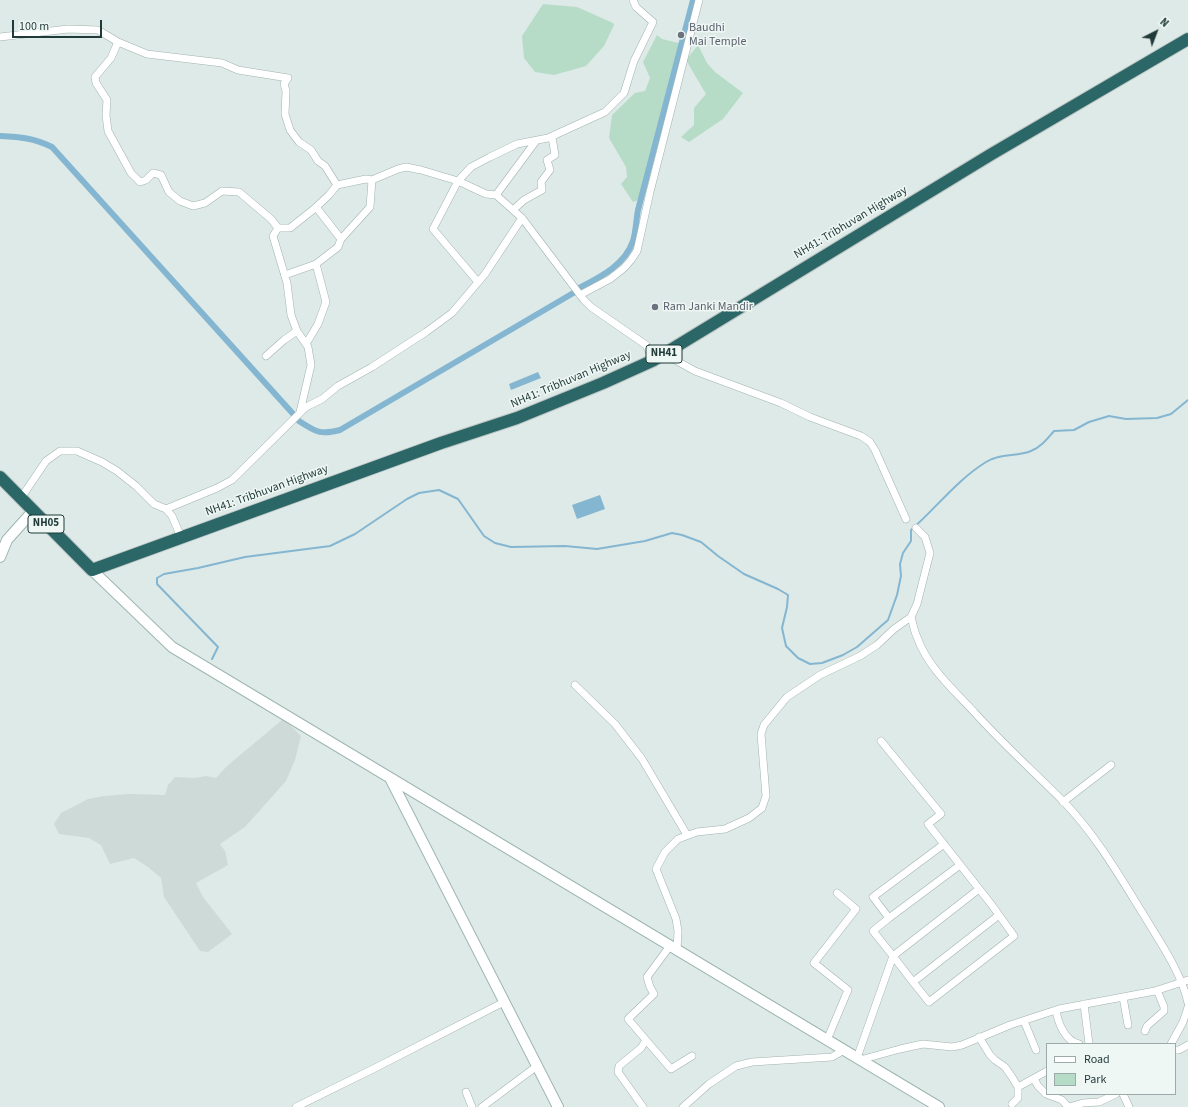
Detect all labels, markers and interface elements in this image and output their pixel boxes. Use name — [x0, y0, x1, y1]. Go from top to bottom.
scale bar — [14, 12, 104, 38]
north arrow — [1136, 12, 1176, 52]
text: N — [1157, 15, 1172, 31]
text: 100 m — [19, 18, 49, 35]
place label: Baudhi Mai Temple — [689, 21, 746, 49]
marker: Baudhi Mai Temple — [676, 30, 686, 40]
street label: NH41: Tribhuvan Highway — [792, 183, 910, 263]
place label: Ram Janki Mandir — [663, 300, 753, 314]
marker: Ram Janki Mandir — [650, 302, 660, 312]
road number: NH41 — [646, 345, 682, 363]
street label: NH41: Tribhuvan Highway — [509, 348, 633, 412]
street label: NH41: Tribhuvan Highway — [204, 462, 330, 520]
road number: NH05 — [28, 515, 64, 533]
legend — [1046, 1043, 1176, 1095]
text: Road — [1084, 1051, 1110, 1068]
text: Park — [1084, 1071, 1106, 1088]

